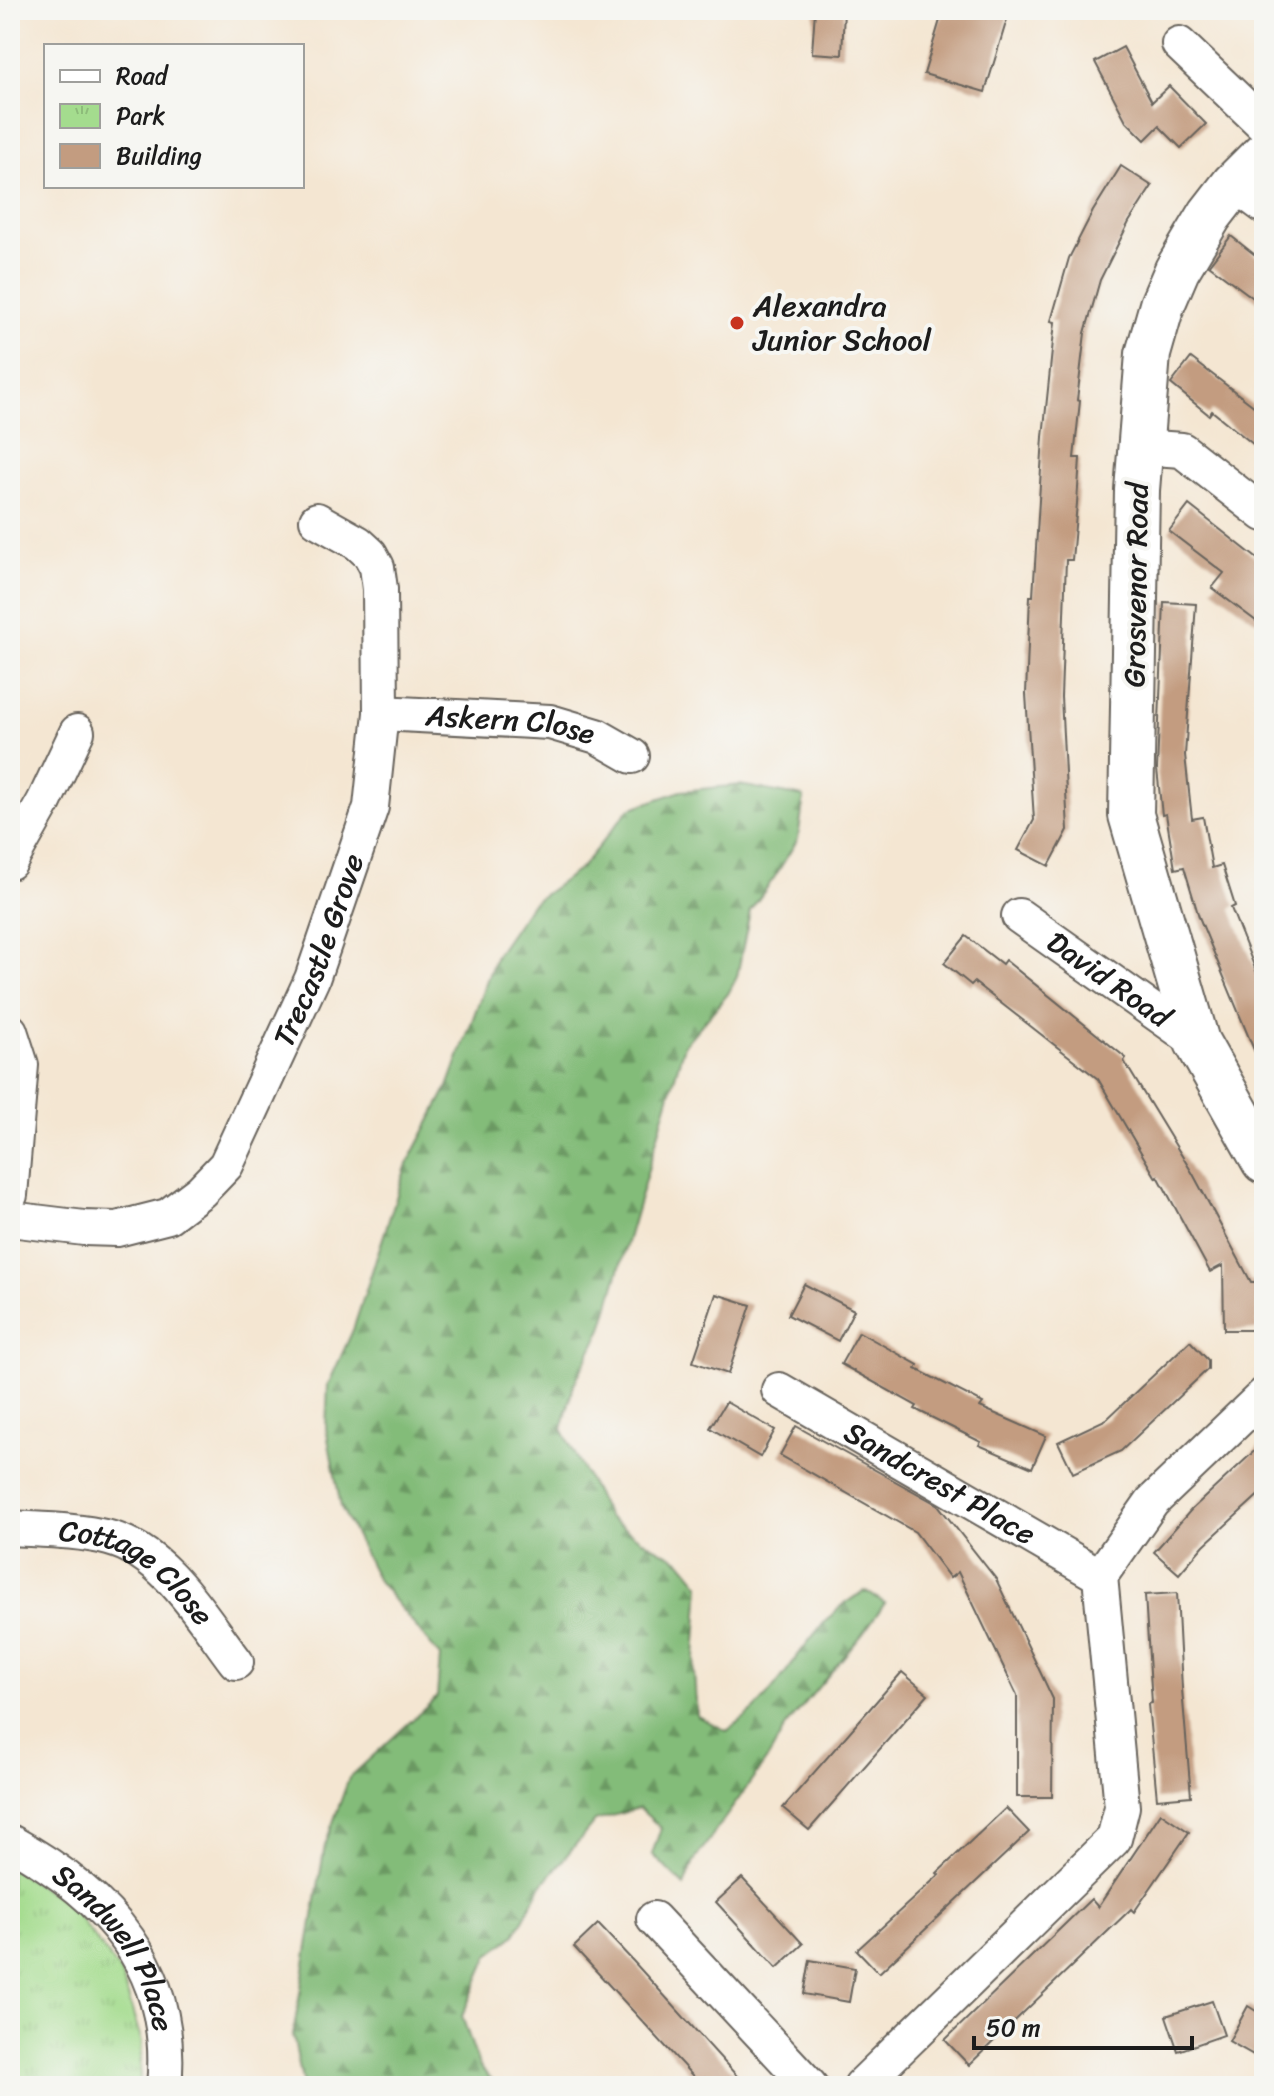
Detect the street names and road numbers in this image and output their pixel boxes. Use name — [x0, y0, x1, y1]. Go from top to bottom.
street label: Grosvenor Road — [1107, 480, 1165, 688]
street label: Askern Close — [423, 688, 602, 761]
street label: Trecastle Grove — [257, 846, 380, 1056]
street label: David Road — [1035, 916, 1184, 1044]
street label: Sandcrest Place — [834, 1406, 1046, 1560]
street label: Cottage Close — [57, 1504, 228, 1638]
street label: Sandwell Place — [40, 1849, 190, 2036]

